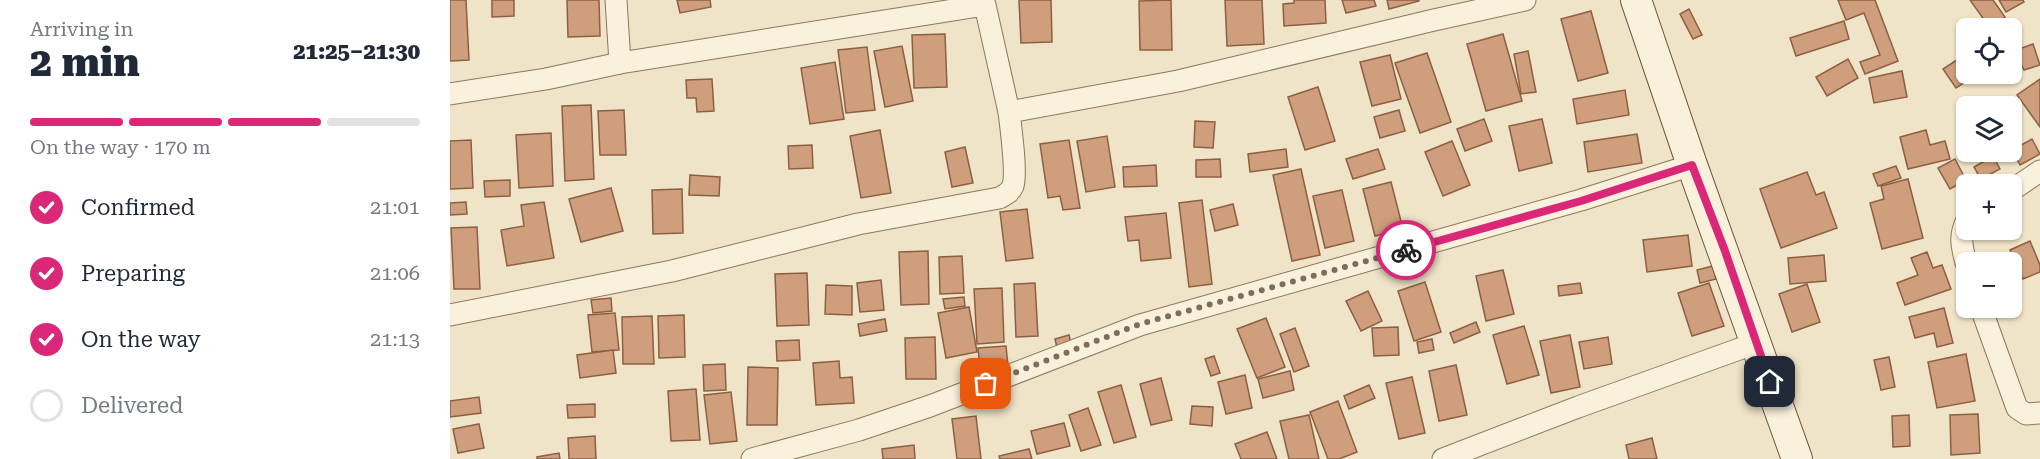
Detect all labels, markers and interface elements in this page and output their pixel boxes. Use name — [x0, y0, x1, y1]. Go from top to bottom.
text: Arriving in — [30, 17, 133, 41]
map controls — [1956, 18, 2022, 318]
button: locate — [1956, 18, 2022, 84]
text: 21:25–21:30 — [293, 39, 420, 64]
text: 2 min — [30, 40, 140, 86]
button: layers — [1956, 96, 2022, 162]
text: On the way · 170 m — [30, 135, 211, 159]
button: + — [1956, 174, 2022, 240]
icon: check — [30, 191, 63, 224]
text: Confirmed — [81, 195, 195, 220]
text: 21:01 — [370, 195, 420, 219]
courier — [1376, 220, 1436, 280]
icon: bike — [1390, 234, 1423, 267]
button: − — [1956, 252, 2022, 318]
icon: check — [30, 257, 63, 290]
text: Preparing — [81, 261, 185, 286]
text: 21:06 — [370, 261, 420, 285]
icon: check — [30, 323, 63, 356]
text: On the way — [81, 327, 201, 352]
text: 21:13 — [370, 327, 420, 351]
pin — [1744, 356, 1795, 407]
pin — [960, 358, 1011, 409]
icon: home — [1753, 365, 1786, 398]
icon: bag — [969, 367, 1002, 400]
text: Delivered — [81, 393, 183, 418]

